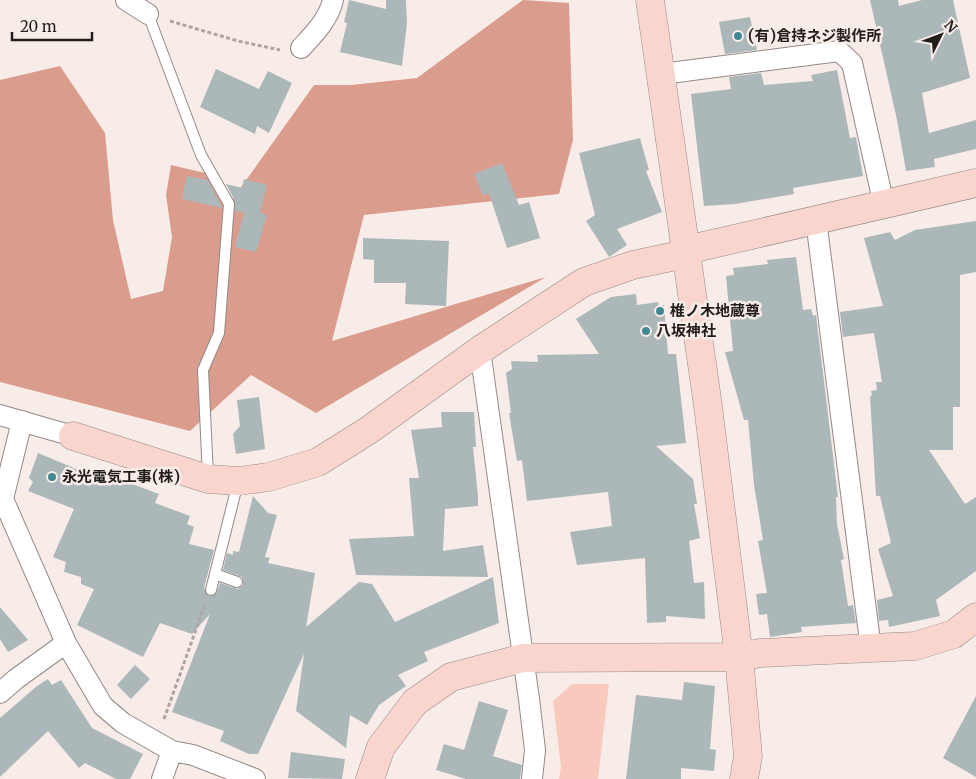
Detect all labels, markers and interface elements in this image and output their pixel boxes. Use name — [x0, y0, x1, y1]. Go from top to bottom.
scale bar — [12, 10, 92, 42]
north arrow — [916, 10, 966, 60]
text: N — [940, 16, 961, 36]
text: 20 m — [20, 17, 57, 36]
place label: (有)倉持ネジ製作所 — [748, 26, 881, 45]
marker: (有)倉持ネジ製作所 — [732, 30, 744, 42]
place label: 椎ノ木地蔵尊 — [670, 301, 760, 320]
marker: 椎ノ木地蔵尊 — [654, 305, 666, 317]
place label: 八坂神社 — [656, 321, 716, 340]
marker: 八坂神社 — [640, 325, 652, 337]
place label: 永光電気工事(株) — [62, 467, 180, 486]
marker: 永光電気工事(株) — [46, 471, 58, 483]

